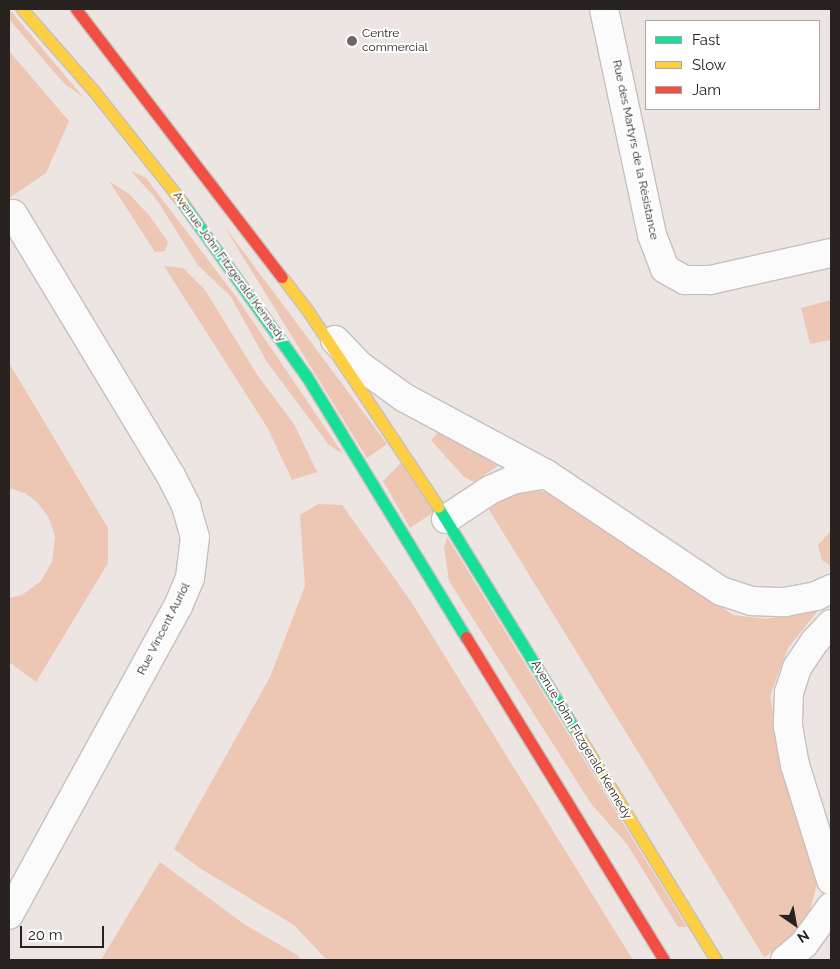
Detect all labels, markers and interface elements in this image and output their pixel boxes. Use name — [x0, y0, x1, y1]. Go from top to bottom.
legend — [645, 20, 820, 110]
place label: Centre commercial — [362, 27, 428, 55]
text: Fast — [692, 31, 720, 49]
marker: Centre commercial — [346, 35, 358, 47]
text: Slow — [692, 56, 726, 74]
street label: Rue des Martyrs de la Résistance — [609, 59, 661, 241]
text: Jam — [692, 81, 721, 99]
street label: Avenue John Fitzgerald Kennedy — [169, 189, 289, 345]
street label: Rue Vincent Auriol — [134, 580, 194, 678]
street label: Avenue John Fitzgerald Kennedy — [528, 658, 634, 822]
north arrow — [770, 899, 820, 949]
scale bar — [22, 916, 106, 948]
text: 20 m — [28, 926, 63, 944]
text: N — [794, 927, 812, 946]

